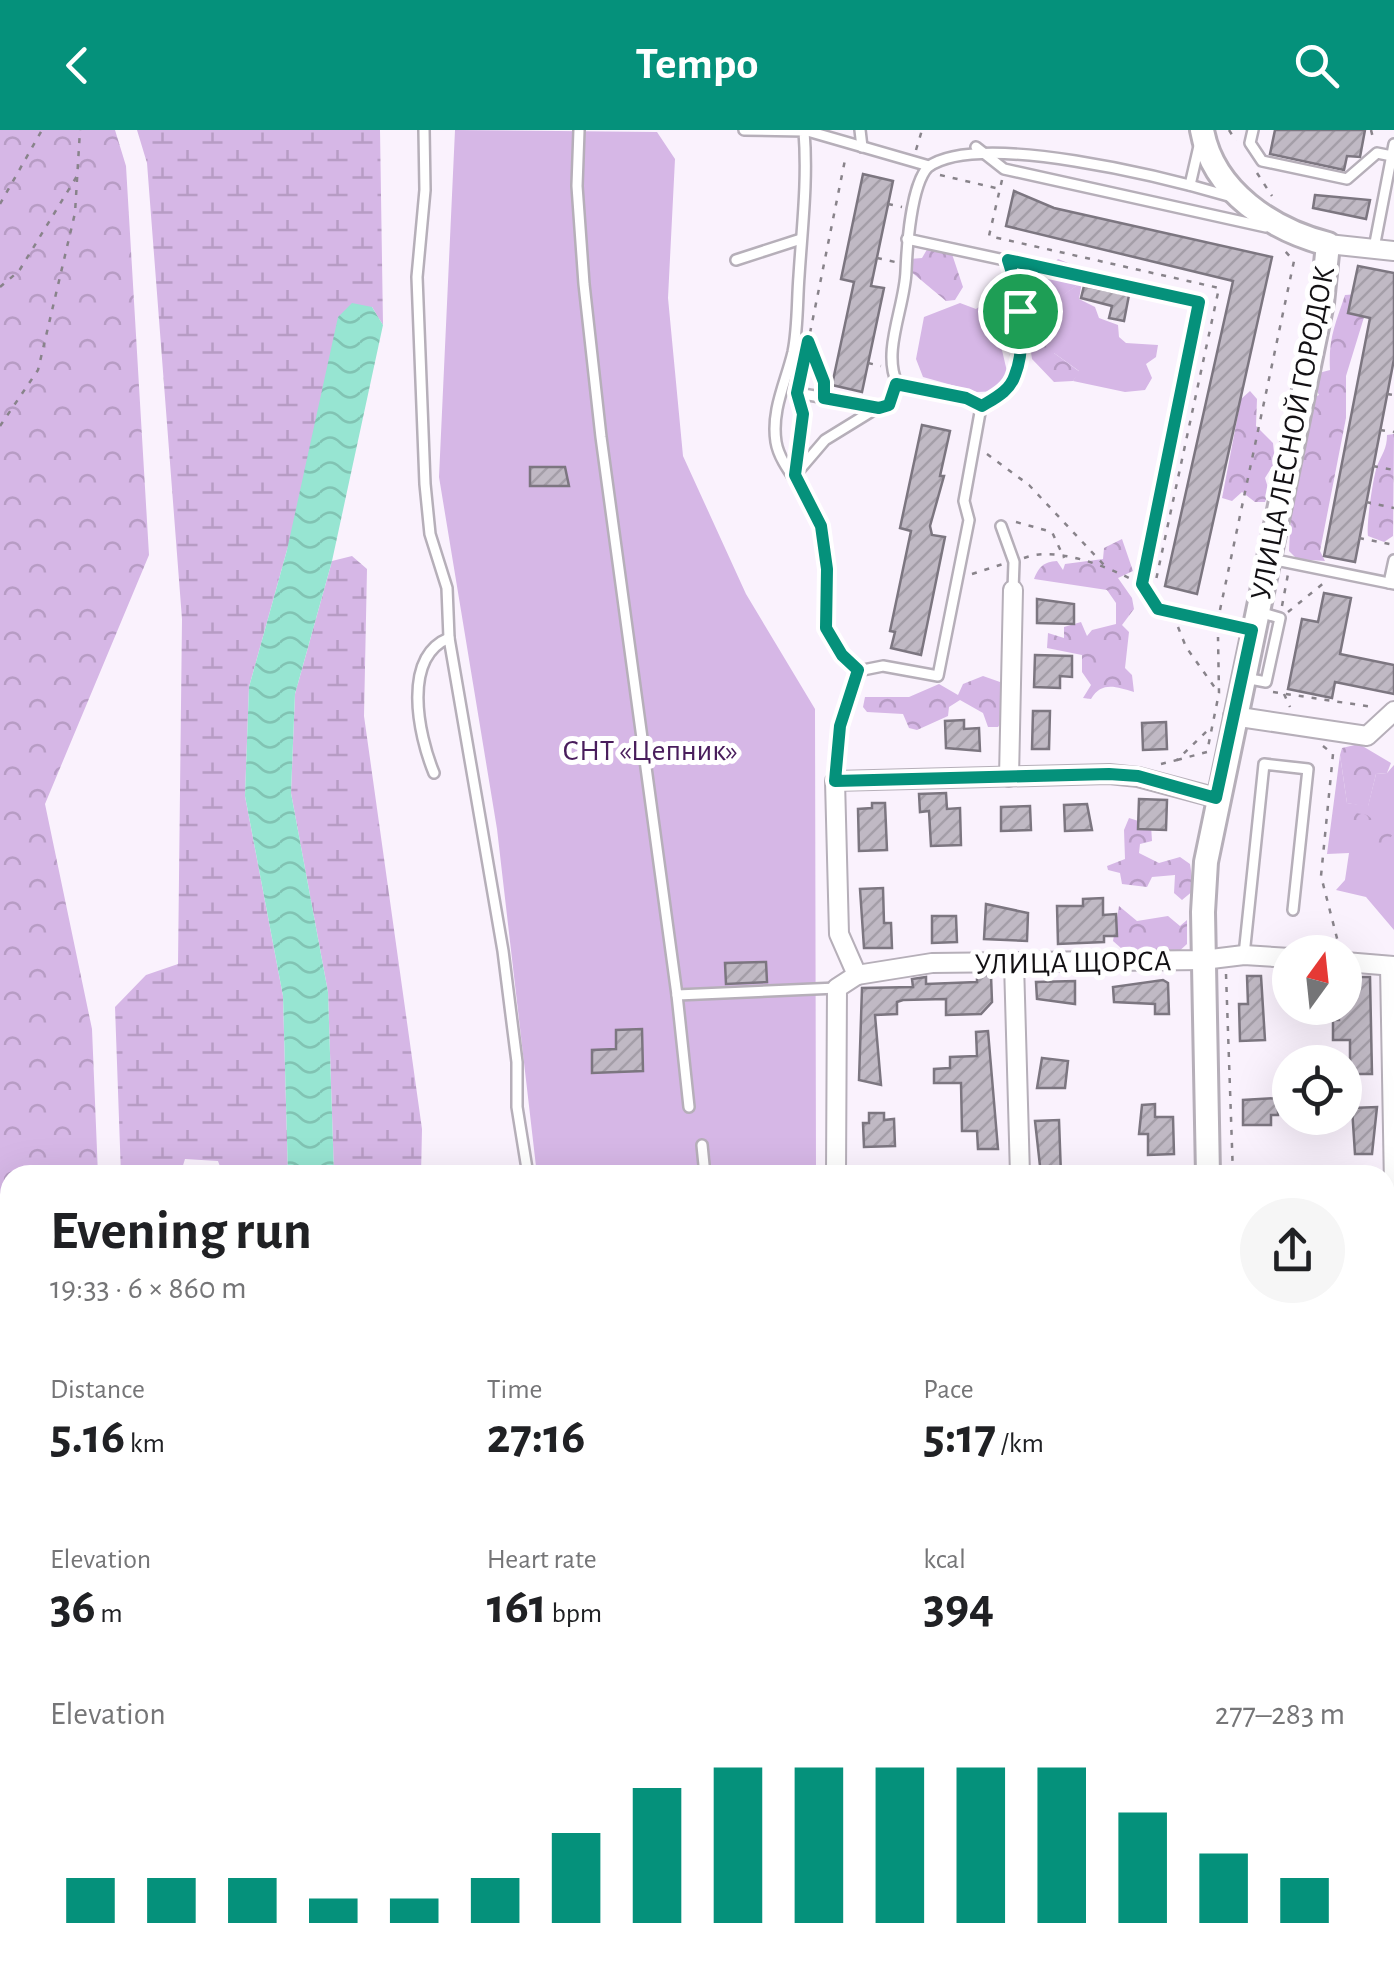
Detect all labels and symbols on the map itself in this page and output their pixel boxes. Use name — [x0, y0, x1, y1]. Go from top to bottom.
street label: УЛИЦА ЛЕСНОЙ ГОРОДОК — [1245, 263, 1340, 603]
pin — [978, 269, 1063, 354]
park label: СНТ «Цепник» — [562, 736, 738, 766]
north arrow — [1272, 935, 1362, 1025]
street label: УЛИЦА ЩОРСА — [974, 946, 1172, 980]

